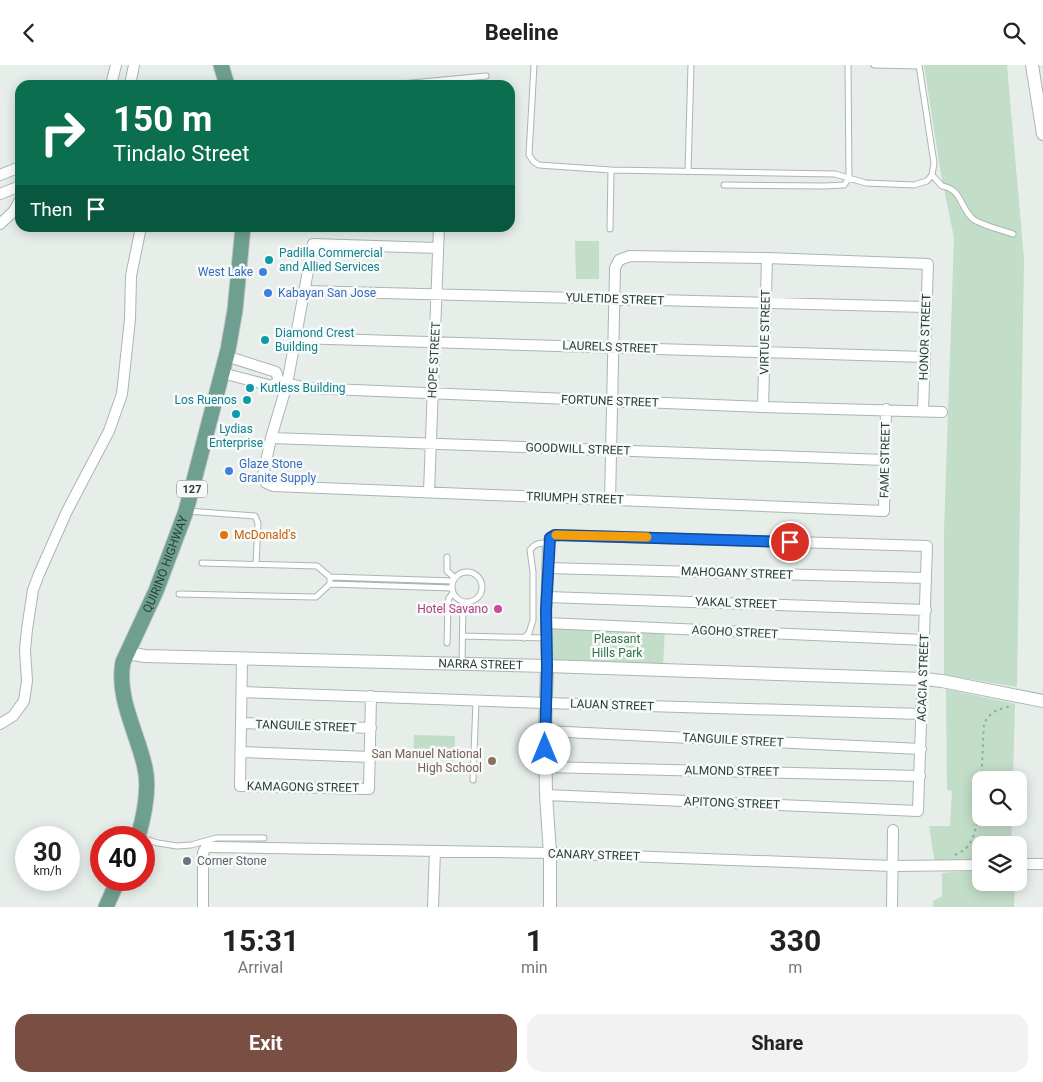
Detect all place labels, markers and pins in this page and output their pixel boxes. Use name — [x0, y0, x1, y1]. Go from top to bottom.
place label: Padilla Commercial and Allied Services — [279, 246, 383, 274]
marker: Padilla Commercial and Allied Services — [263, 254, 275, 266]
place label: West Lake — [198, 265, 253, 279]
marker: West Lake — [257, 266, 269, 278]
place label: Kabayan San Jose — [278, 286, 376, 300]
marker: Kabayan San Jose — [262, 287, 274, 299]
place label: Diamond Crest Building — [275, 326, 354, 354]
marker: Diamond Crest Building — [259, 334, 271, 346]
place label: Kutless Building — [260, 381, 346, 395]
marker: Kutless Building — [244, 382, 256, 394]
place label: Los Ruenos — [174, 393, 237, 407]
marker: Los Ruenos — [241, 394, 253, 406]
marker: Lydias Enterprise — [230, 408, 242, 420]
place label: Lydias Enterprise — [209, 422, 263, 450]
place label: Glaze Stone Granite Supply — [239, 457, 316, 485]
marker: Glaze Stone Granite Supply — [223, 465, 235, 477]
pin — [769, 521, 811, 563]
place label: McDonald's — [234, 528, 296, 542]
marker: McDonald's — [218, 529, 230, 541]
place label: Hotel Savano — [417, 602, 488, 616]
marker: Hotel Savano — [492, 603, 504, 615]
place label: San Manuel National High School — [371, 747, 482, 775]
marker: San Manuel National High School — [486, 755, 498, 767]
place label: Corner Stone — [197, 854, 267, 868]
marker: Corner Stone — [181, 855, 193, 867]

